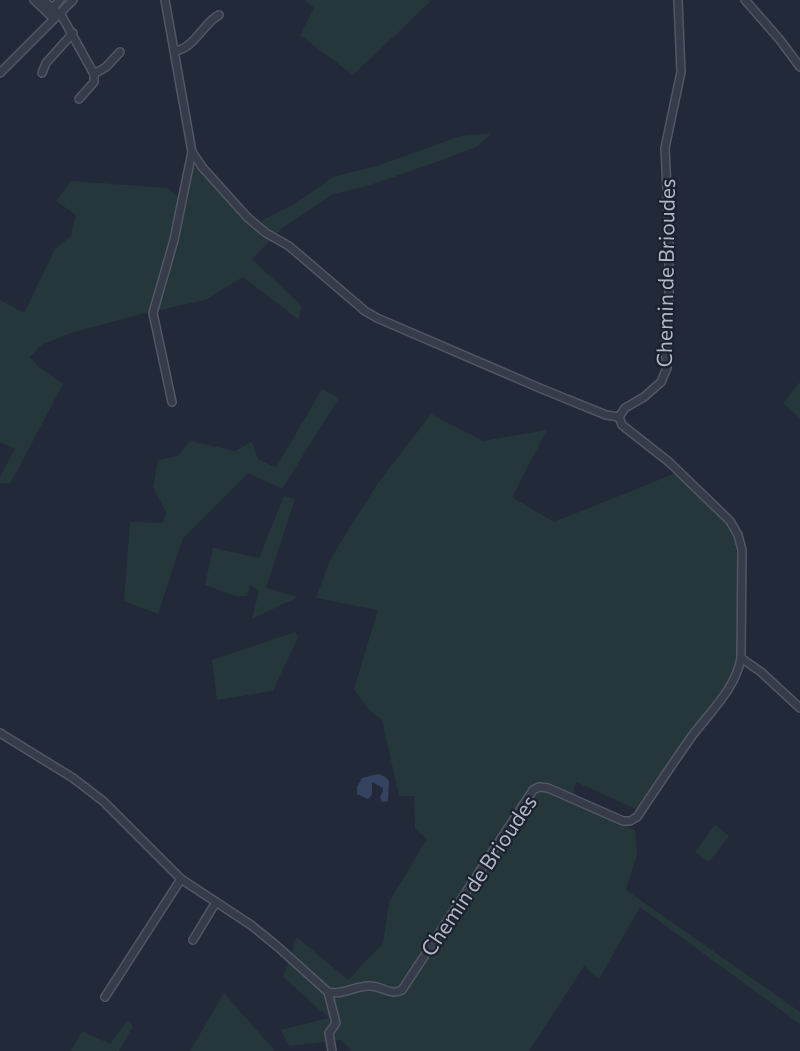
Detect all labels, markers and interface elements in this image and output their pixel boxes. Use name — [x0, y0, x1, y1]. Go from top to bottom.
street label: Chemin de Brioudes — [651, 178, 679, 368]
street label: Chemin de Brioudes — [415, 790, 541, 960]

